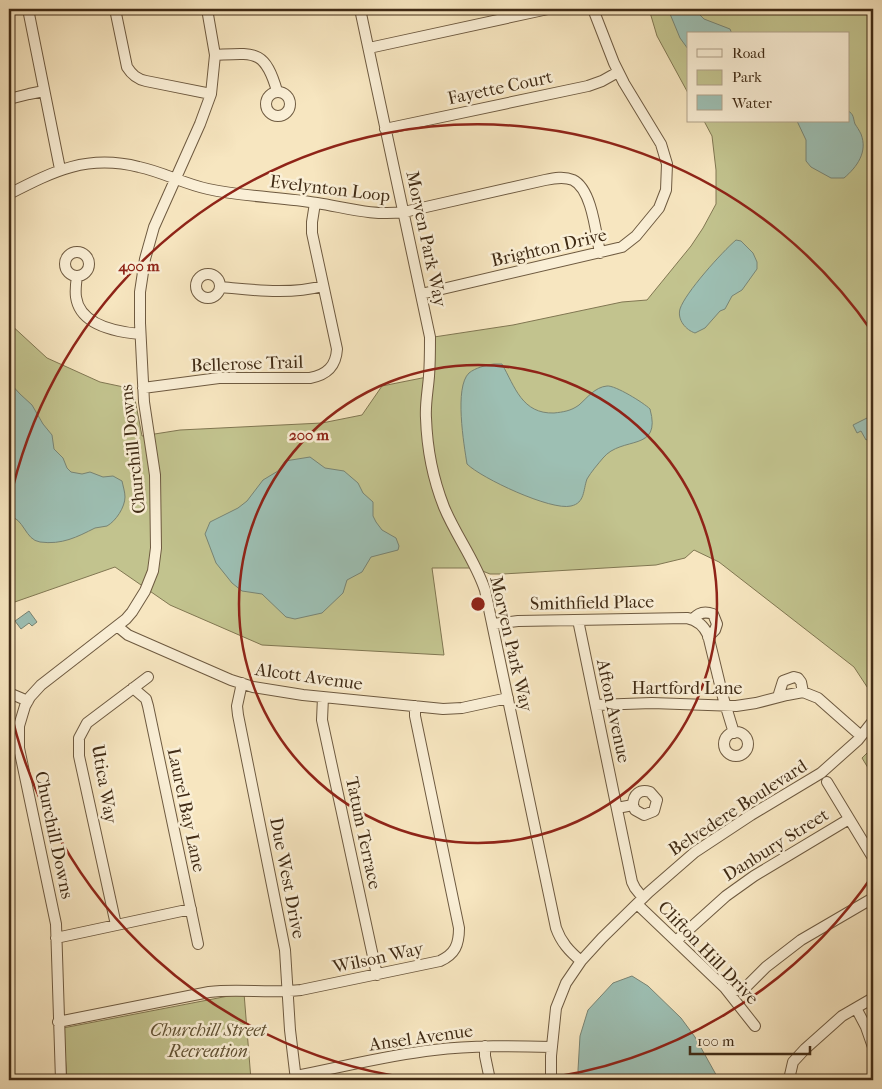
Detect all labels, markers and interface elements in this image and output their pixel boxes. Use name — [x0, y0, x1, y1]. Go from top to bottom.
legend — [687, 32, 850, 122]
text: Road — [732, 44, 766, 62]
street label: Fayette Court — [446, 67, 555, 109]
text: Park — [732, 68, 762, 86]
text: Water — [731, 94, 772, 112]
street label: Morven Park Way — [401, 169, 451, 310]
street label: Evelynton Loop — [268, 171, 392, 207]
street label: Brighton Drive — [489, 224, 609, 271]
text: 400 m — [117, 257, 160, 275]
street label: Bellerose Trail — [190, 352, 304, 376]
street label: Churchill Downs — [116, 383, 150, 515]
text: 200 m — [289, 426, 329, 444]
street label: Morven Park Way — [485, 574, 537, 715]
street label: Smithfield Place — [530, 591, 654, 615]
centre of rings — [469, 595, 487, 613]
street label: Afton Avenue — [592, 656, 634, 765]
street label: Alcott Avenue — [253, 659, 364, 695]
street label: Hartford Lane — [632, 678, 743, 699]
street label: Utica Way — [87, 743, 122, 827]
street label: Laurel Bay Lane — [163, 746, 209, 874]
street label: Belvedere Boulevard — [665, 755, 811, 861]
street label: Churchill Downs — [30, 769, 78, 901]
street label: Tatum Terrace — [341, 775, 385, 891]
street label: Danbury Street — [719, 804, 833, 886]
street label: Due West Drive — [265, 816, 309, 940]
street label: Clifton Hill Drive — [653, 897, 763, 1009]
street label: Wilson Way — [330, 938, 427, 978]
park label: Churchill Street Recreation — [150, 1020, 268, 1062]
street label: Ansel Avenue — [367, 1020, 474, 1056]
scale bar — [690, 1024, 810, 1056]
text: 100 m — [697, 1032, 735, 1050]

